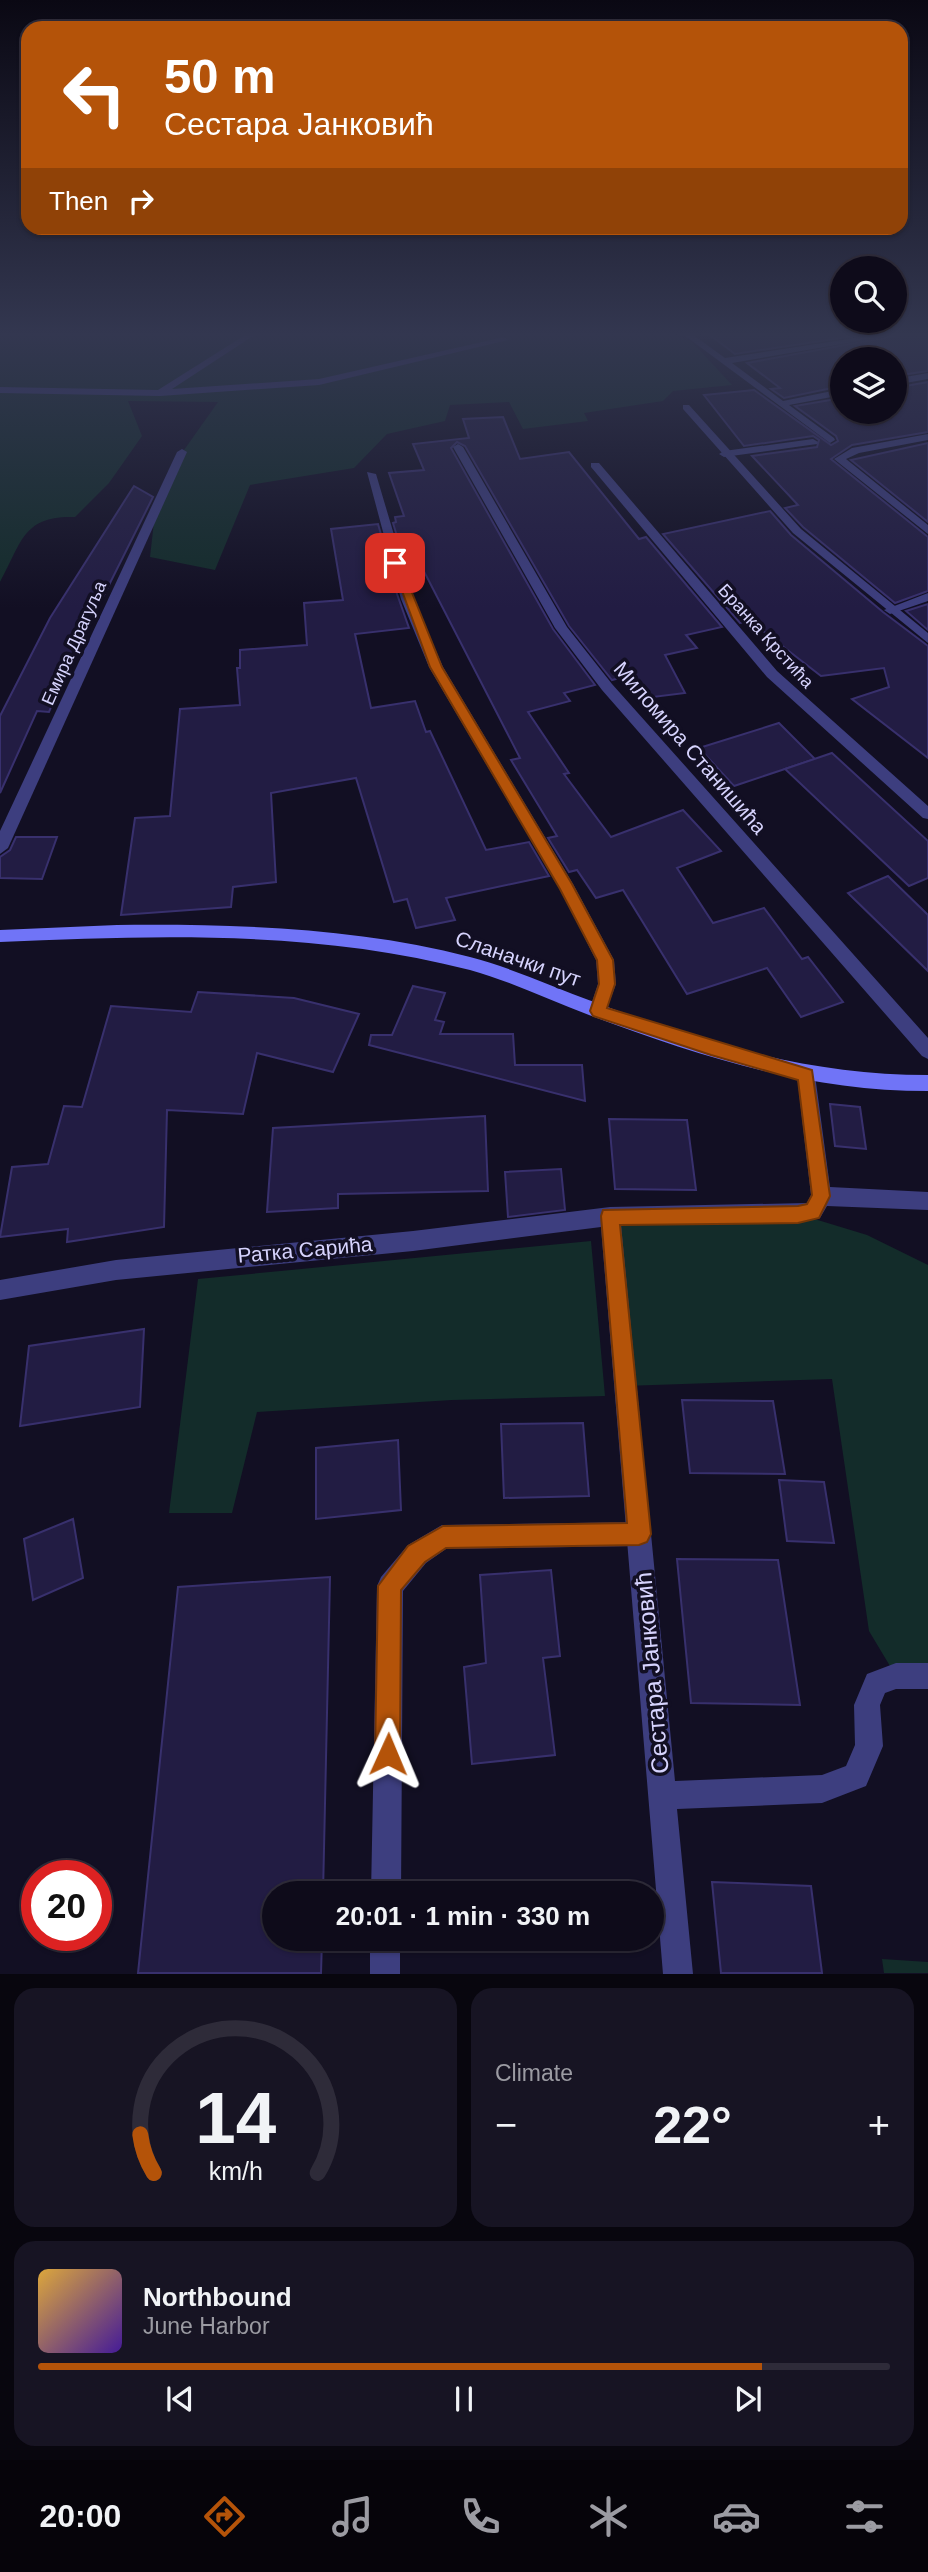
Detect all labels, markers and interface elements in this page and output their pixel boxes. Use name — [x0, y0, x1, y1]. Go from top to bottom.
icon: left — [49, 49, 140, 140]
text: 50 m — [164, 49, 276, 103]
text: Сестара Јанковић — [164, 106, 434, 142]
icon: right — [122, 182, 160, 220]
text: Then — [49, 186, 108, 216]
map controls — [830, 256, 907, 424]
button: search — [830, 256, 907, 333]
button: layers — [830, 347, 907, 424]
pin — [365, 533, 425, 593]
icon: arrive — [376, 544, 414, 582]
street label: Емира Драгуља — [38, 577, 111, 708]
street label: Бранка Крстића — [714, 580, 819, 693]
street label: Миломира Станишића — [609, 657, 772, 839]
street label: Сланачки пут — [452, 926, 584, 991]
street label: Ратка Сарића — [237, 1232, 374, 1267]
street label: Сестара Јанковић — [629, 1571, 674, 1775]
position arrow — [351, 1717, 425, 1791]
speed limit sign: 20 — [21, 1860, 112, 1951]
text: 20:01 · 1 min · 330 m — [336, 1901, 590, 1931]
text: Climate — [495, 2060, 573, 2086]
text: 14 — [195, 2078, 276, 2159]
text: 22° — [653, 2096, 732, 2154]
text: − — [495, 2104, 517, 2146]
text: + — [868, 2104, 890, 2146]
text: km/h — [208, 2157, 263, 2185]
text: Northbound — [143, 2282, 292, 2312]
text: June Harbor — [143, 2313, 270, 2339]
icon: previous — [161, 2380, 199, 2418]
icon: pause — [445, 2380, 483, 2418]
icon: next — [729, 2380, 767, 2418]
icon: directions — [200, 2492, 249, 2541]
icon: music — [328, 2492, 377, 2541]
icon: phone — [456, 2492, 505, 2541]
icon: climate — [584, 2492, 633, 2541]
icon: car — [712, 2492, 761, 2541]
icon: filters — [840, 2492, 889, 2541]
text: 20:00 — [39, 2498, 121, 2534]

